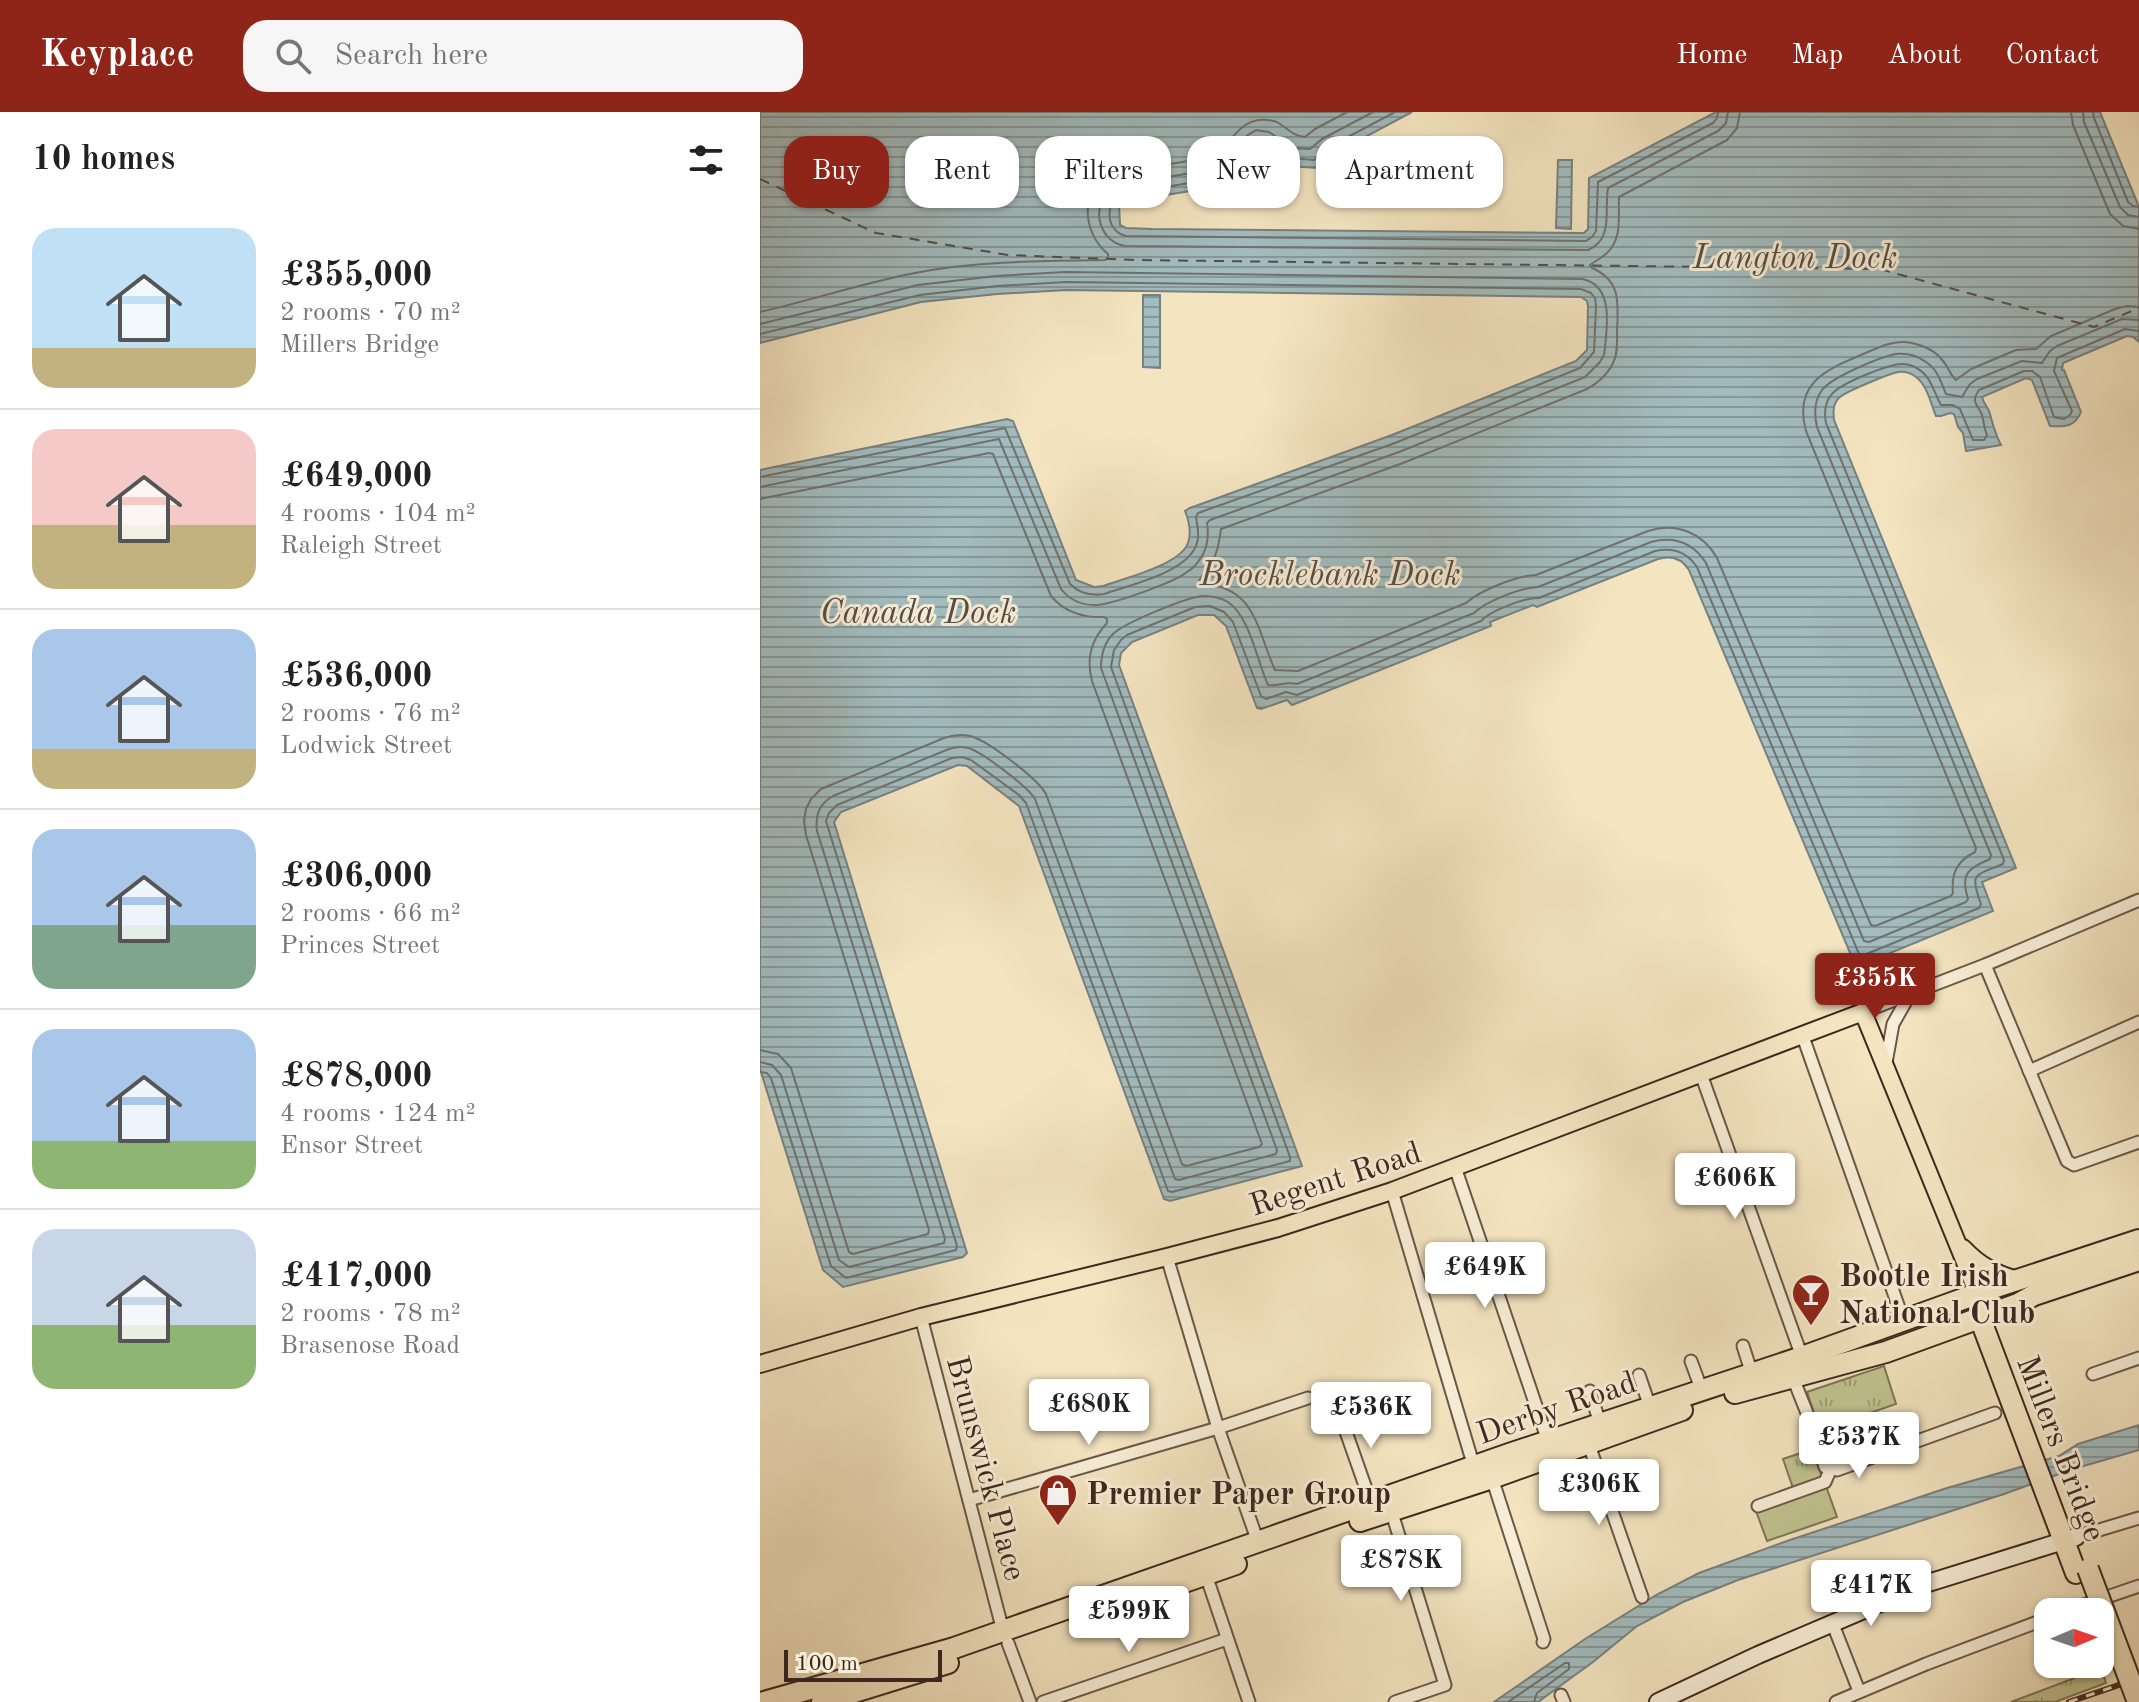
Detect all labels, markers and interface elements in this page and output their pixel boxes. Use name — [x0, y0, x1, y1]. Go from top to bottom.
search box — [243, 20, 803, 92]
icon: search — [271, 34, 315, 78]
text: Keyplace — [40, 37, 195, 75]
text: Search here — [335, 41, 488, 71]
text: Home — [1676, 42, 1747, 70]
text: Map — [1791, 42, 1843, 70]
text: About — [1887, 42, 1962, 70]
text: Contact — [2006, 42, 2099, 70]
chip: Buy — [784, 136, 889, 208]
chip: Rent — [905, 136, 1019, 208]
chip: Filters — [1035, 136, 1171, 208]
chip: New — [1187, 136, 1300, 208]
chip: Apartment — [1316, 136, 1503, 208]
icon: filters — [684, 138, 728, 182]
text: 10 homes — [32, 143, 175, 177]
water label: Langton Dock — [1692, 242, 1897, 276]
text: £355,000 — [280, 259, 432, 293]
icon: home — [96, 260, 192, 356]
text: 2 rooms · 70 m² — [280, 300, 461, 326]
text: Millers Bridge — [280, 332, 439, 358]
text: £649,000 — [280, 460, 432, 494]
icon: home — [96, 461, 192, 557]
text: 4 rooms · 104 m² — [280, 501, 476, 527]
text: Raleigh Street — [280, 533, 442, 559]
water label: Brocklebank Dock — [1198, 559, 1461, 593]
water label: Canada Dock — [820, 597, 1016, 631]
text: £536,000 — [280, 660, 432, 694]
icon: home — [96, 661, 192, 757]
text: 2 rooms · 76 m² — [280, 701, 461, 727]
text: Lodwick Street — [280, 733, 452, 759]
text: £306,000 — [280, 860, 432, 894]
icon: home — [96, 861, 192, 957]
text: 2 rooms · 66 m² — [280, 901, 461, 927]
text: Princes Street — [280, 933, 440, 959]
pin: £355K — [1819, 953, 1931, 1021]
text: £355K — [1833, 966, 1917, 992]
text: £878,000 — [280, 1060, 432, 1094]
icon: home — [96, 1061, 192, 1157]
text: 4 rooms · 124 m² — [280, 1101, 476, 1127]
text: Ensor Street — [280, 1133, 423, 1159]
street label: Regent Road — [1246, 1138, 1426, 1224]
pin: £606K — [1679, 1153, 1791, 1221]
text: £606K — [1693, 1166, 1777, 1192]
pin: £649K — [1429, 1242, 1541, 1310]
text: £649K — [1443, 1255, 1527, 1281]
text: £417,000 — [280, 1260, 432, 1294]
icon: home — [96, 1261, 192, 1357]
place label: Bootle Irish National Club — [1839, 1262, 2035, 1331]
bar icon: Bootle Irish National Club — [1790, 1272, 1832, 1327]
text: 2 rooms · 78 m² — [280, 1301, 461, 1327]
text: Brasenose Road — [280, 1333, 460, 1359]
street label: Millers Bridge — [2009, 1352, 2109, 1546]
street label: Brunswick Place — [939, 1353, 1029, 1585]
street label: Derby Road — [1473, 1368, 1641, 1452]
pin: £680K — [1033, 1379, 1145, 1447]
pin: £536K — [1315, 1382, 1427, 1450]
text: £680K — [1047, 1392, 1131, 1418]
text: £536K — [1329, 1395, 1413, 1421]
pin: £537K — [1803, 1412, 1915, 1480]
text: £537K — [1817, 1425, 1901, 1451]
pin: £306K — [1543, 1459, 1655, 1527]
shop icon: Premier Paper Group — [1037, 1472, 1079, 1527]
text: £306K — [1557, 1472, 1641, 1498]
place label: Premier Paper Group — [1086, 1480, 1391, 1512]
pin: £878K — [1345, 1535, 1457, 1603]
text: £878K — [1359, 1548, 1443, 1574]
pin: £417K — [1815, 1560, 1927, 1628]
text: £417K — [1829, 1573, 1913, 1599]
pin: £599K — [1073, 1586, 1185, 1654]
north arrow — [2034, 1598, 2114, 1678]
map controls — [2034, 1598, 2114, 1678]
text: £599K — [1087, 1599, 1171, 1625]
scale bar — [784, 1646, 942, 1682]
text: 100 m — [796, 1653, 858, 1675]

